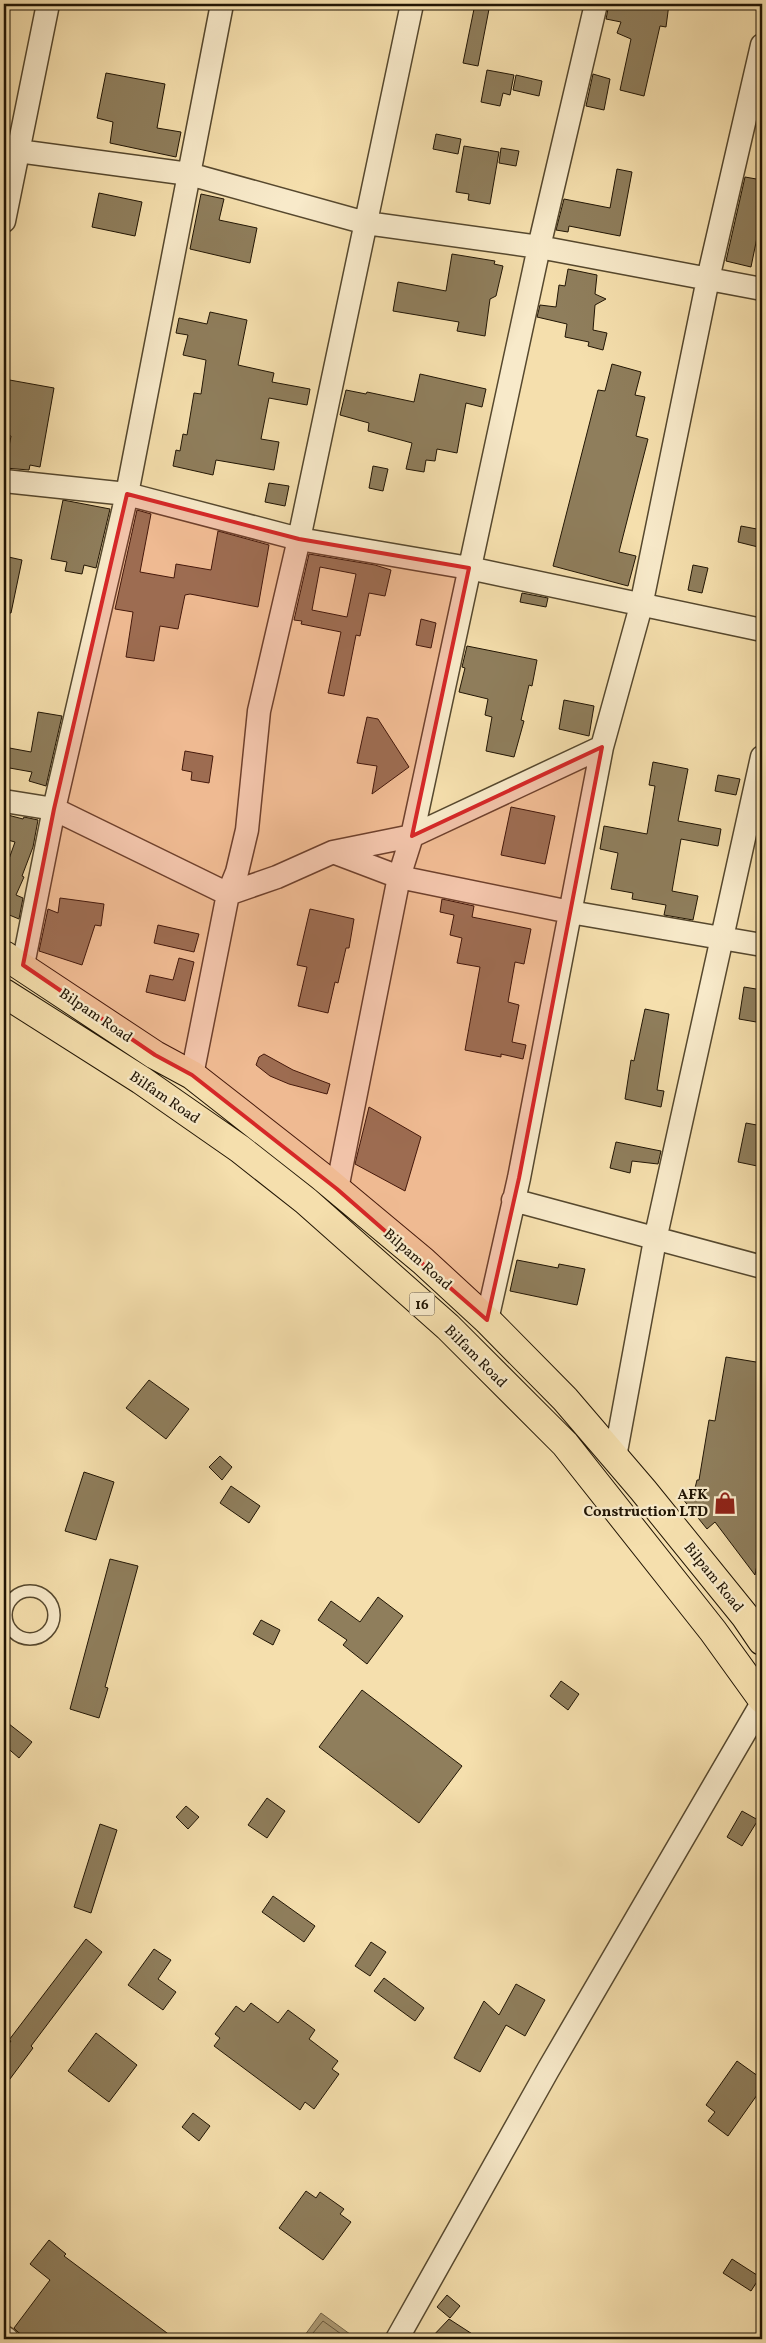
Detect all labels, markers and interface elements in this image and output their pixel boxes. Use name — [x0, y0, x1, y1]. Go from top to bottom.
street label: Bilpam Road — [54, 984, 136, 1049]
street label: Bilfam Road — [125, 1067, 204, 1130]
street label: Bilpam Road — [378, 1224, 456, 1296]
road number: 16 — [410, 1292, 434, 1316]
street label: Bilfam Road — [439, 1321, 511, 1393]
place label: AFK Construction LTD — [583, 1485, 708, 1523]
shop icon: AFK Construction LTD — [712, 1490, 738, 1516]
street label: Bilpam Road — [678, 1538, 748, 1617]

